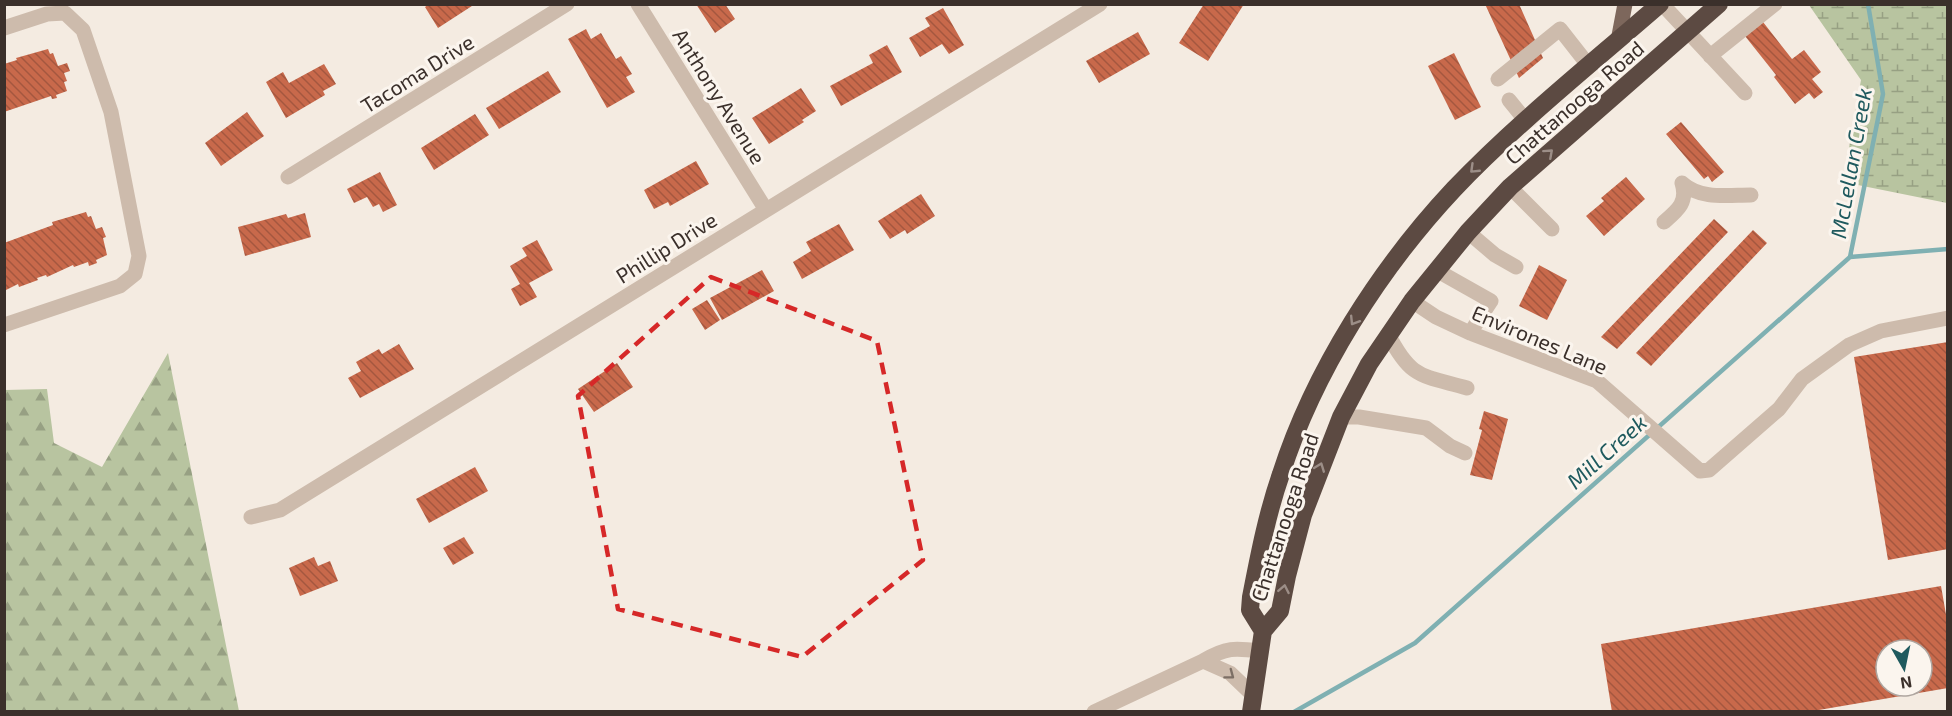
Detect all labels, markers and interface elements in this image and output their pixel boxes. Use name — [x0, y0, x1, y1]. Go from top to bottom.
street label: Anthony Avenue — [668, 24, 772, 168]
street label: Tacoma Drive — [356, 28, 478, 118]
street label: Chattanooga Road — [1500, 35, 1648, 169]
water label: McLellan Creek — [1824, 86, 1876, 240]
one-way arrow — [1542, 149, 1553, 160]
one-way arrow — [1471, 161, 1482, 172]
street label: Phillip Drive — [611, 206, 721, 288]
street label: Environes Lane — [1468, 299, 1612, 379]
one-way arrow — [1349, 315, 1361, 325]
water label: Mill Creek — [1561, 409, 1651, 493]
street label: Chattanooga Road — [1245, 430, 1323, 604]
one-way arrow — [1313, 462, 1326, 473]
one-way arrow — [1277, 585, 1290, 595]
north arrow — [1874, 638, 1934, 698]
one-way arrow — [1223, 668, 1234, 679]
text: N — [1899, 673, 1914, 694]

